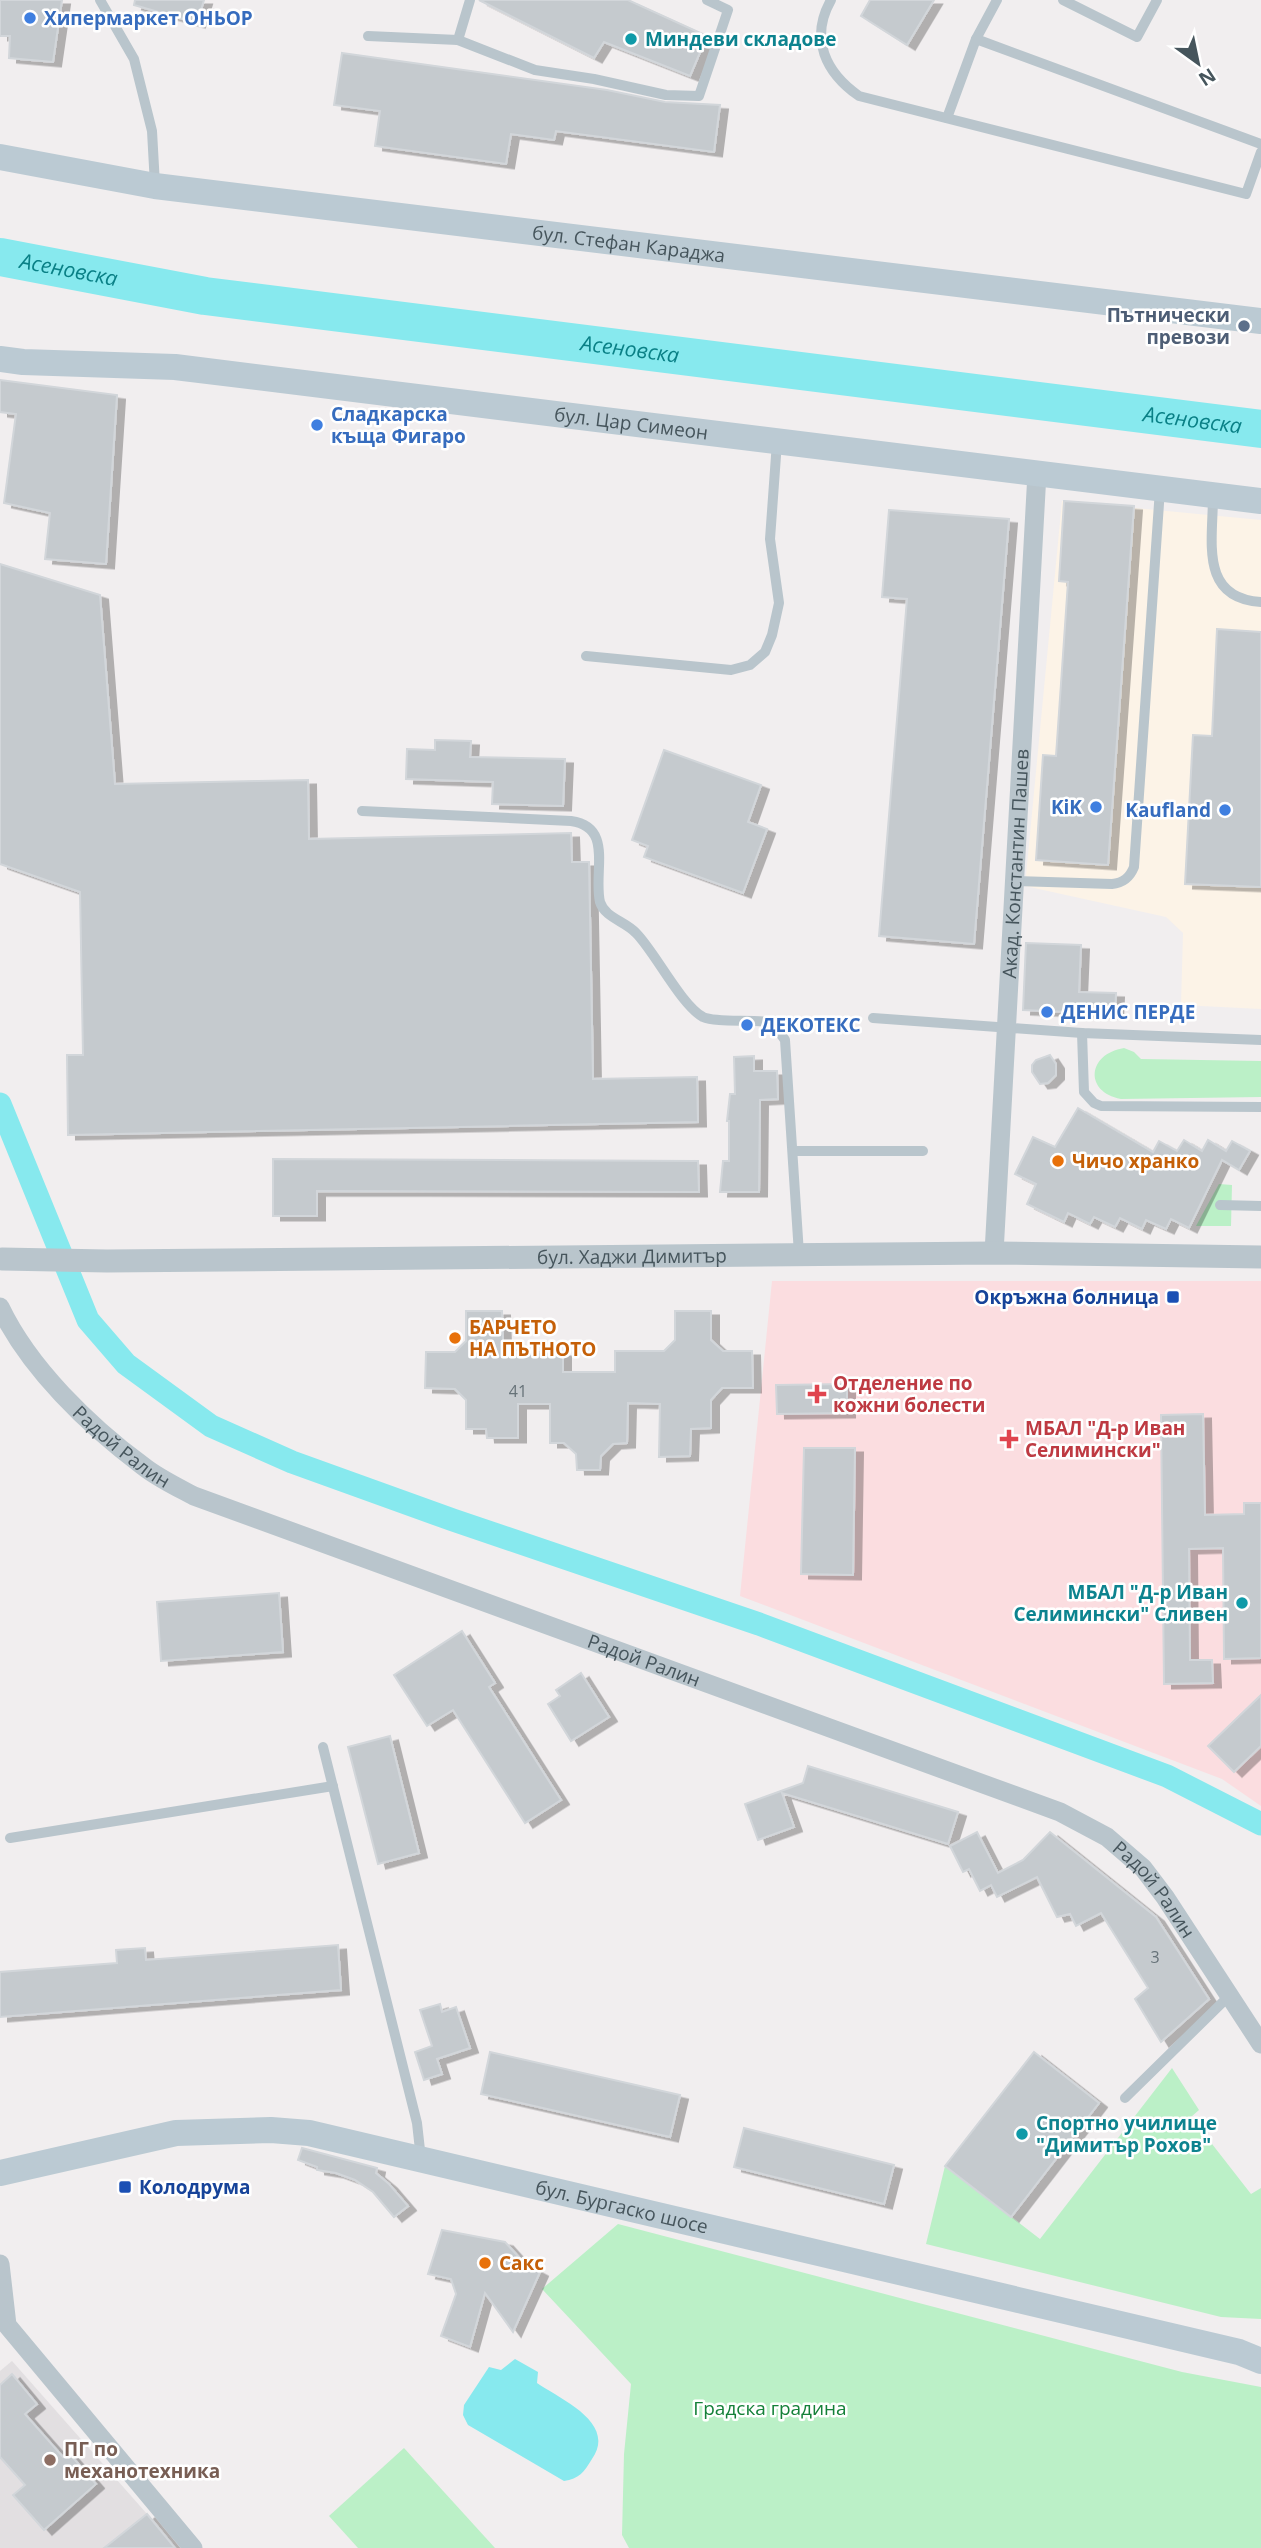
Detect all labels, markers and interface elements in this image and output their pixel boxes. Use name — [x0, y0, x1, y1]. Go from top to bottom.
place label: Хипермаркет ОНЬОР — [44, 5, 253, 31]
marker: Хипермаркет ОНЬОР — [22, 10, 38, 26]
place label: Миндеви складове — [645, 26, 836, 52]
north arrow — [1163, 28, 1233, 98]
marker: Миндеви складове — [623, 31, 639, 47]
text: N — [1194, 62, 1221, 92]
street label: бул. Стефан Караджа — [531, 219, 727, 268]
water label: Асеновска — [16, 246, 120, 292]
place label: Пътнически превози — [1107, 302, 1230, 350]
marker: Пътнически превози — [1236, 318, 1252, 334]
water label: Асеновска — [577, 328, 681, 369]
water label: Асеновска — [1140, 399, 1244, 439]
place label: Сладкарска къща Фигаро — [331, 401, 466, 449]
street label: бул. Цар Симеон — [553, 401, 710, 446]
marker: Сладкарска къща Фигаро — [309, 417, 325, 433]
street label: Акад. Константин Пашев — [996, 748, 1035, 979]
place label: KiK — [1051, 794, 1082, 820]
place label: Kaufland — [1125, 797, 1211, 823]
marker: KiK — [1088, 799, 1104, 815]
marker: Kaufland — [1217, 802, 1233, 818]
place label: ДЕНИС ПЕРДЕ — [1061, 999, 1195, 1025]
marker: ДЕНИС ПЕРДЕ — [1039, 1004, 1055, 1020]
place label: ДЕКОТЕКС — [761, 1012, 861, 1038]
marker: ДЕКОТЕКС — [739, 1017, 755, 1033]
place label: Чичо хранко — [1072, 1148, 1199, 1174]
marker: Чичо хранко — [1050, 1153, 1066, 1169]
street label: бул. Хаджи Димитър — [537, 1242, 727, 1270]
place label: Окръжна болница — [974, 1284, 1159, 1310]
marker: Окръжна болница — [1165, 1289, 1181, 1305]
place label: БАРЧЕТО НА ПЪТНОТО — [469, 1314, 596, 1362]
marker: БАРЧЕТО НА ПЪТНОТО — [447, 1330, 463, 1346]
place label: Отделение по кожни болести — [833, 1370, 985, 1418]
house number: 41 — [509, 1380, 527, 1402]
marker: Отделение по кожни болести — [807, 1384, 827, 1404]
street label: Радой Ралин — [67, 1400, 175, 1494]
place label: МБАЛ "Д-р Иван Селимински" — [1025, 1415, 1185, 1463]
marker: МБАЛ "Д-р Иван Селимински" — [999, 1429, 1019, 1449]
place label: МБАЛ "Д-р Иван Селимински" Сливен — [1013, 1579, 1228, 1627]
marker: МБАЛ "Д-р Иван Селимински" Сливен — [1234, 1595, 1250, 1611]
street label: Радой Ралин — [584, 1628, 704, 1693]
street label: Радой Ралин — [1107, 1835, 1201, 1943]
house number: 3 — [1150, 1946, 1160, 1968]
place label: Спортно училище "Димитър Рохов" — [1036, 2110, 1217, 2158]
marker: Спортно училище "Димитър Рохов" — [1014, 2126, 1030, 2142]
place label: Колодрума — [139, 2174, 251, 2200]
street label: бул. Бургаско шосе — [533, 2174, 711, 2240]
marker: Колодрума — [117, 2179, 133, 2195]
place label: Сакс — [499, 2250, 544, 2276]
marker: Сакс — [477, 2255, 493, 2271]
park label: Градска градина — [693, 2395, 847, 2421]
place label: ПГ по механотехника — [64, 2436, 220, 2484]
marker: ПГ по механотехника — [42, 2452, 58, 2468]

